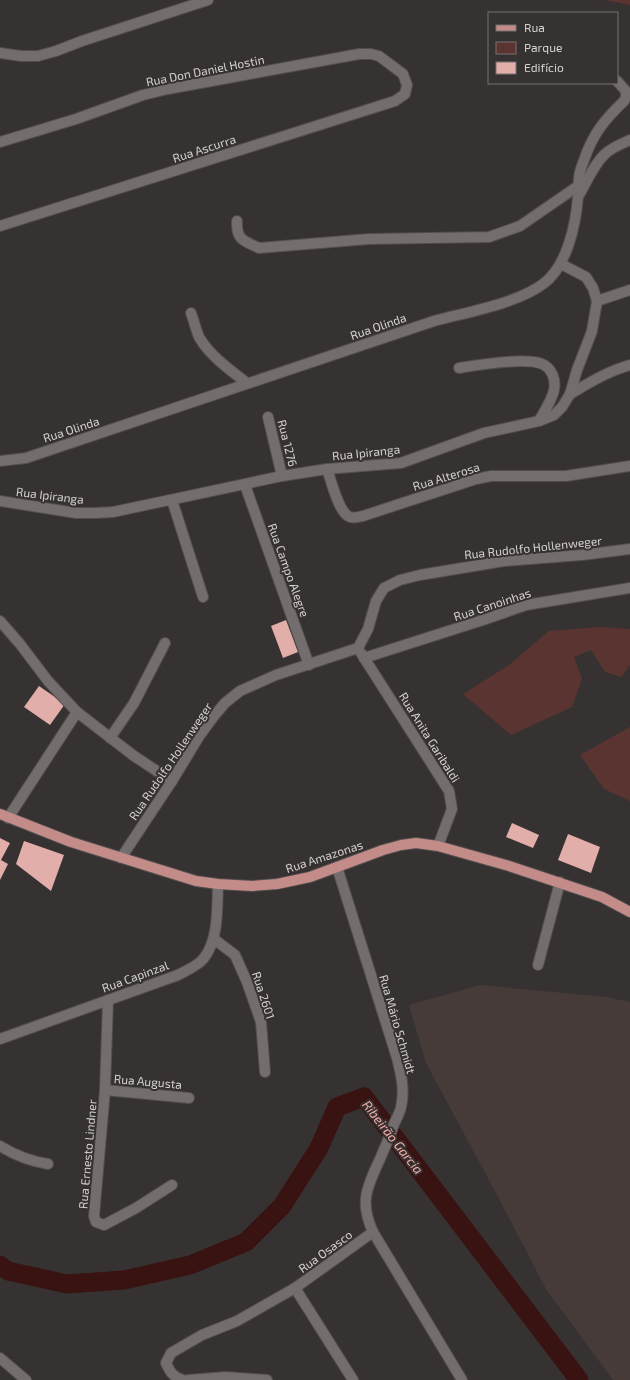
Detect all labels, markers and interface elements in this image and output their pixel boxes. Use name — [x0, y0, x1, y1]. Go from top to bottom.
legend — [488, 12, 618, 84]
text: Rua — [524, 20, 545, 34]
text: Parque — [524, 40, 562, 54]
street label: Rua Don Daniel Hostin — [145, 52, 265, 88]
text: Edifício — [524, 60, 564, 74]
street label: Rua Ascurra — [171, 131, 237, 165]
street label: Rua Olinda — [348, 310, 408, 342]
street label: Rua Olinda — [41, 413, 101, 445]
street label: Rua 1276 — [275, 418, 301, 468]
street label: Rua Ipiranga — [331, 441, 401, 463]
street label: Rua Alterosa — [411, 459, 481, 493]
street label: Rua Ipiranga — [15, 484, 85, 506]
street label: Rua Campo Alegre — [266, 521, 312, 619]
street label: Rua Rudolfo Hollenweger — [463, 533, 603, 561]
street label: Rua Canoinhas — [452, 585, 532, 623]
street label: Rua Anita Garibaldi — [397, 690, 463, 784]
street label: Rua Rudolfo Hollenweger — [125, 700, 215, 822]
street label: Rua Amazonas — [284, 837, 364, 875]
street label: Rua Capinzal — [100, 957, 171, 995]
street label: Rua 2601 — [250, 969, 278, 1021]
street label: Rua Mário Schmidt — [377, 973, 419, 1076]
street label: Rua Augusta — [113, 1071, 183, 1091]
water label: Ribeirão Garcia — [359, 1097, 427, 1177]
street label: Rua Ernesto Lindner — [75, 1098, 99, 1209]
street label: Rua Osasco — [295, 1227, 355, 1275]

